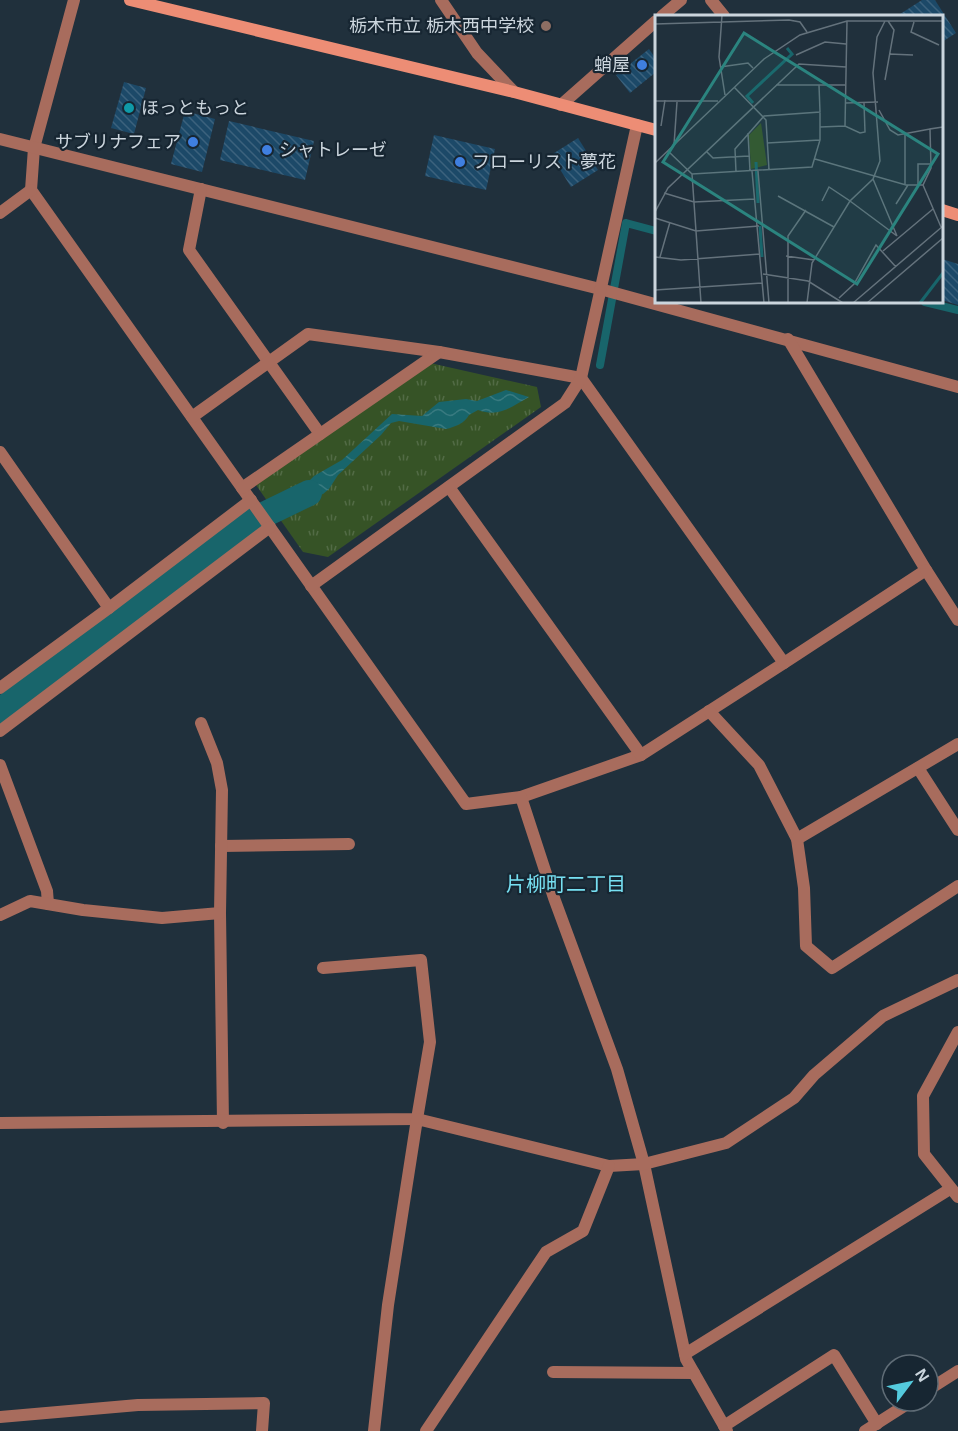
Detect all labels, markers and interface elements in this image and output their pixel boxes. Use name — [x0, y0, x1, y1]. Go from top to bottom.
inset map — [655, 15, 943, 303]
place label: 栃木市立 栃木西中学校 — [349, 16, 534, 36]
marker: 栃木市立 栃木西中学校 — [539, 19, 553, 33]
place label: 蛸屋 — [594, 55, 630, 75]
marker: 蛸屋 — [635, 58, 649, 72]
place label: ほっともっと — [141, 98, 249, 118]
marker: ほっともっと — [122, 101, 136, 115]
place label: サブリナフェア — [55, 132, 181, 152]
marker: サブリナフェア — [186, 135, 200, 149]
place label: シャトレーゼ — [279, 140, 387, 160]
marker: シャトレーゼ — [260, 143, 274, 157]
place label: フローリスト夢花 — [472, 152, 616, 172]
marker: フローリスト夢花 — [453, 155, 467, 169]
district label: 片柳町二丁目 — [506, 873, 626, 895]
north arrow — [880, 1353, 940, 1413]
text: N — [912, 1366, 933, 1385]

